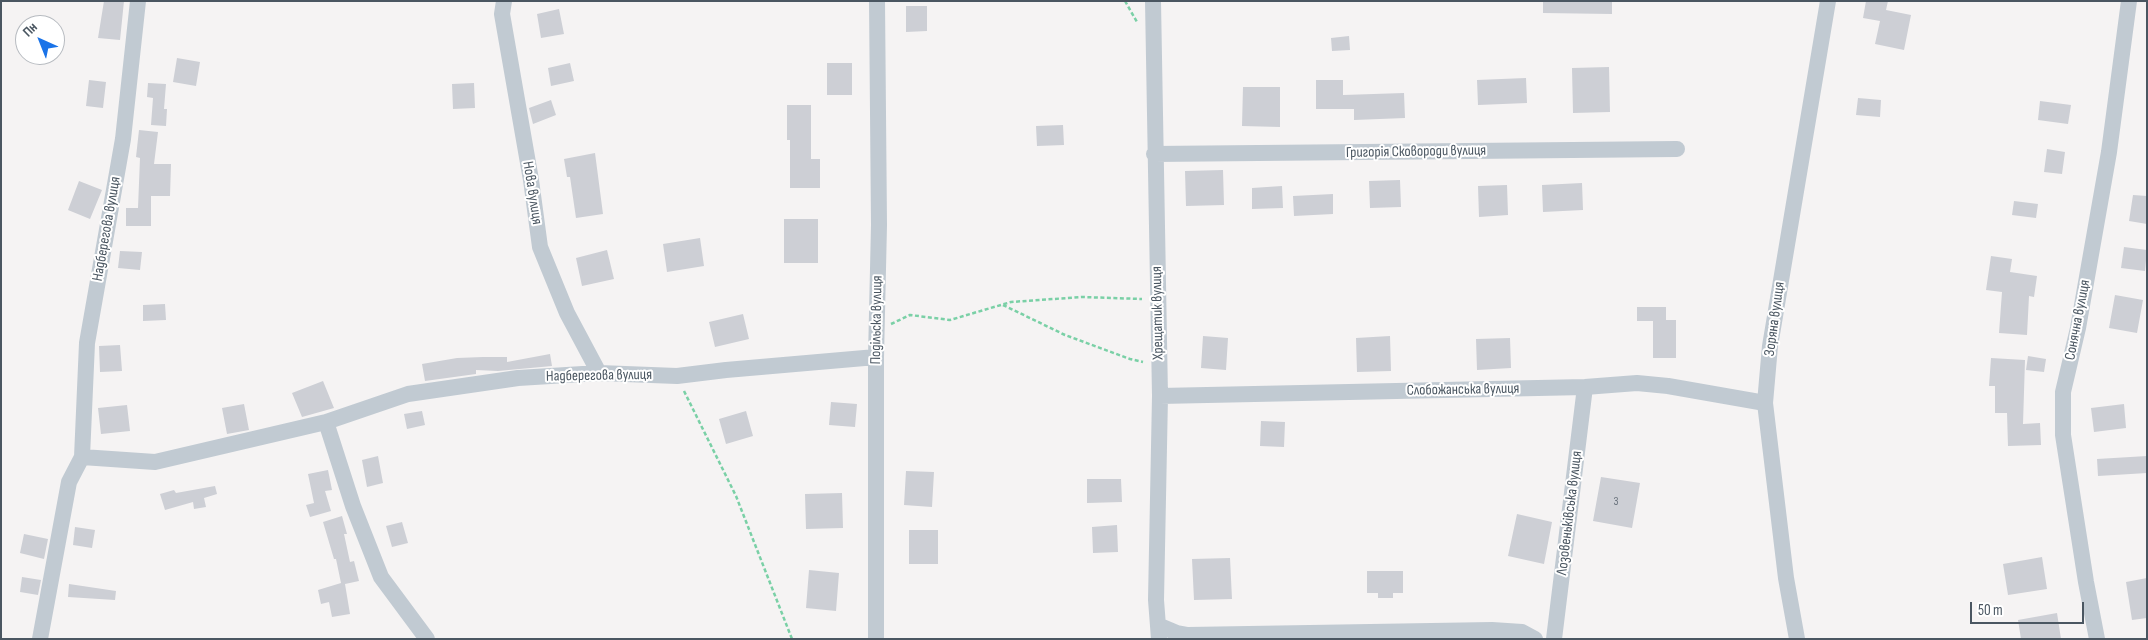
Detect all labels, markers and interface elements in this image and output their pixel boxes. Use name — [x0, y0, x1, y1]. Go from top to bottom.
north arrow — [15, 15, 65, 65]
text: Пн — [19, 19, 41, 40]
street label: Григорія Сковороди вулиця — [1346, 142, 1486, 162]
street label: Нова вулиця — [518, 160, 546, 226]
street label: Надберегова вулиця — [89, 175, 125, 283]
street label: Хрещатик вулиця — [1148, 266, 1168, 360]
street label: Подільска вулиця — [867, 275, 887, 365]
street label: Сонячна вулиця — [2061, 278, 2095, 362]
street label: Зоряна вулиця — [1761, 281, 1789, 357]
street label: Надберегова вулиця — [546, 366, 652, 386]
street label: Слобожанська вулиця — [1407, 380, 1519, 400]
street label: Лозовеньківська вулиця — [1553, 450, 1587, 576]
house number: 3 — [1613, 495, 1619, 509]
scale bar — [1973, 592, 2087, 624]
text: 50 m — [1978, 601, 2003, 620]

